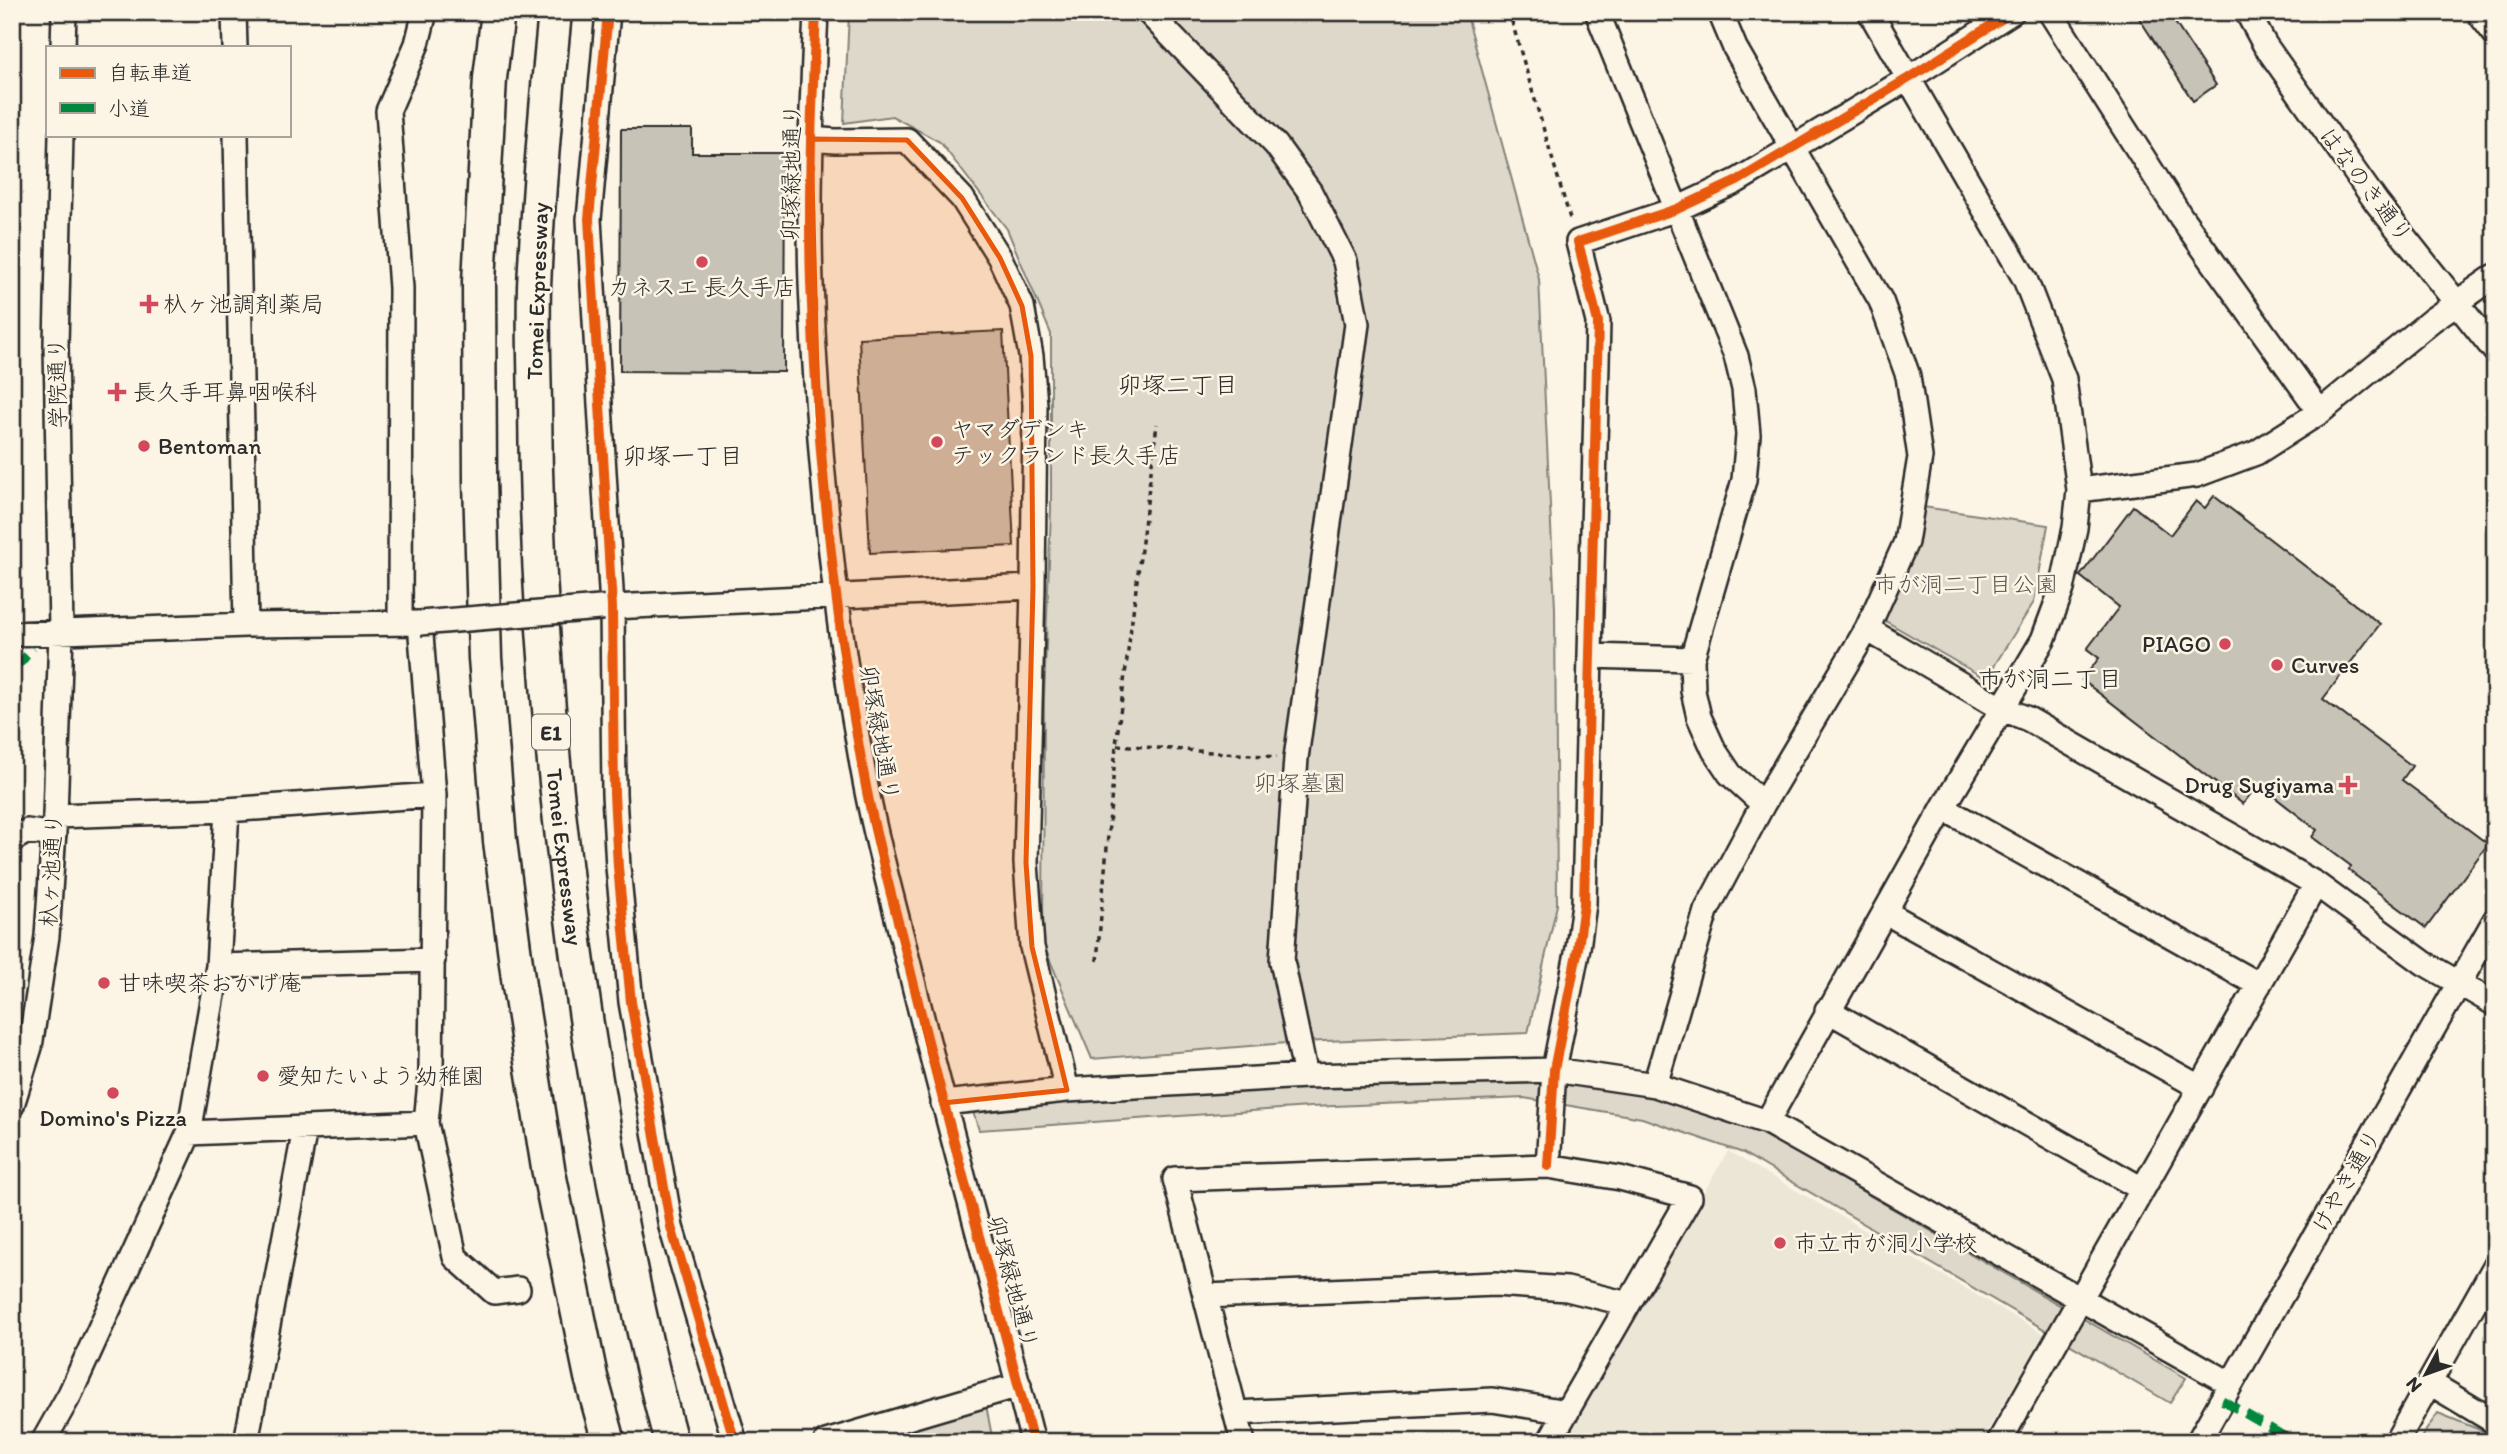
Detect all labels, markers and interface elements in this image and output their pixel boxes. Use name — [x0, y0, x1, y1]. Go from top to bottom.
legend — [46, 46, 290, 136]
text: 自転車道 — [108, 60, 192, 85]
text: 小道 — [108, 96, 150, 121]
street label: 卯塚緑地通り — [776, 103, 806, 241]
street label: はなのき通り — [2313, 121, 2419, 249]
street label: Tomei Expressway — [520, 201, 554, 380]
marker: カネスエ 長久手店 — [694, 254, 710, 270]
place label: カネスエ 長久手店 — [608, 273, 796, 301]
place label: 杁ヶ池調剤薬局 — [163, 290, 324, 318]
marker: 杁ヶ池調剤薬局 — [141, 296, 157, 312]
street label: 学院通り — [42, 337, 72, 429]
district label: 卯塚二丁目 — [1118, 370, 1238, 399]
place label: 長久手耳鼻咽喉科 — [133, 378, 317, 406]
marker: 長久手耳鼻咽喉科 — [107, 382, 127, 402]
place label: ヤマダデンキ テックランド長久手店 — [951, 415, 1181, 469]
place label: Bentoman — [158, 432, 261, 460]
marker: ヤマダデンキ テックランド長久手店 — [929, 434, 945, 450]
marker: Bentoman — [136, 438, 152, 454]
district label: 卯塚一丁目 — [623, 441, 743, 470]
park label: 市が洞二丁目公園 — [1874, 570, 2058, 598]
place label: PIAGO — [2142, 630, 2211, 658]
marker: PIAGO — [2217, 636, 2233, 652]
place label: Curves — [2291, 651, 2359, 679]
marker: Curves — [2269, 657, 2285, 673]
street label: 卯塚緑地通り — [854, 663, 906, 803]
district label: 市が洞二丁目 — [1978, 664, 2122, 693]
road number: E1 — [532, 714, 570, 750]
street label: Tomei Expressway — [541, 767, 589, 947]
park label: 卯塚墓園 — [1254, 769, 1346, 797]
place label: Drug Sugiyama — [2184, 771, 2334, 799]
marker: Drug Sugiyama — [2340, 777, 2356, 793]
street label: 杁ヶ池通り — [34, 812, 68, 928]
place label: 甘味喫茶おかげ庵 — [118, 969, 302, 997]
marker: 甘味喫茶おかげ庵 — [96, 975, 112, 991]
place label: 愛知たいよう幼稚園 — [277, 1062, 484, 1090]
marker: 愛知たいよう幼稚園 — [255, 1068, 271, 1084]
marker: Domino's Pizza — [105, 1085, 121, 1101]
place label: Domino's Pizza — [39, 1104, 187, 1132]
street label: けやき通り — [2305, 1124, 2387, 1238]
street label: 卯塚緑地通り — [982, 1212, 1044, 1352]
place label: 市立市が洞小学校 — [1794, 1229, 1978, 1257]
marker: 市立市が洞小学校 — [1772, 1235, 1788, 1251]
north arrow — [2392, 1338, 2462, 1408]
text: N — [2401, 1372, 2426, 1397]

